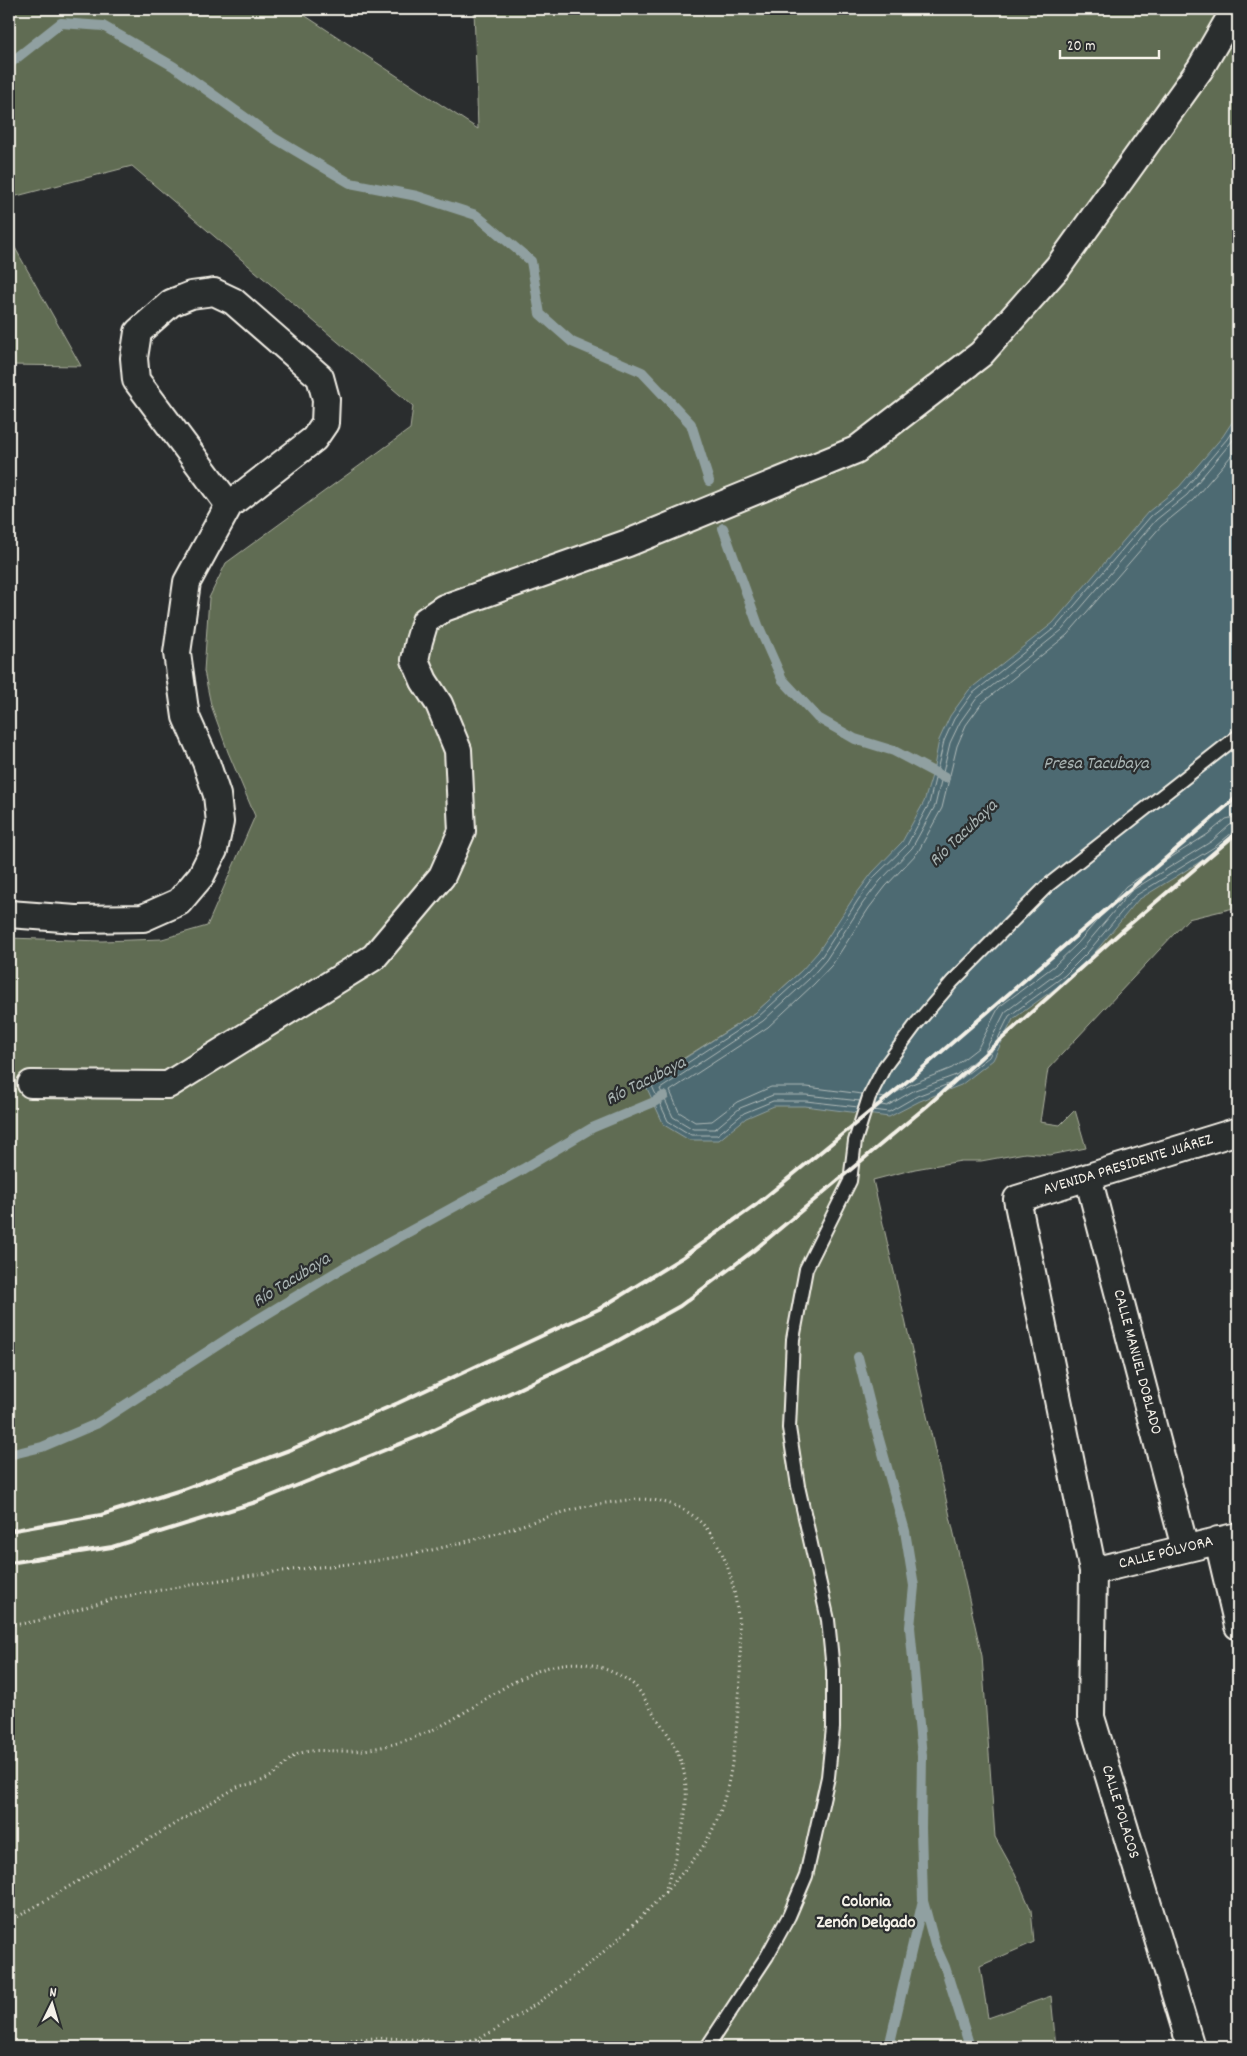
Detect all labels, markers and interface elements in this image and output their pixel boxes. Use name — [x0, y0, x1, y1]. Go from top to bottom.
scale bar — [1060, 28, 1158, 60]
text: 20 m — [1067, 36, 1095, 58]
water label: Presa Tacubaya — [1043, 752, 1150, 777]
water label: Río Tacubaya — [924, 794, 1005, 873]
water label: Río Tacubaya — [602, 1050, 692, 1113]
street label: AVENIDA PRESIDENTE JUÁREZ — [1040, 1128, 1216, 1202]
water label: Río Tacubaya — [249, 1247, 337, 1315]
street label: CALLE MANUEL DOBLADO — [1107, 1287, 1167, 1437]
street label: CALLE PÓLVORA — [1116, 1530, 1216, 1576]
street label: CALLE POLACOS — [1095, 1762, 1145, 1862]
district label: Colonia Zenón Delgado — [817, 1890, 915, 1936]
north arrow — [28, 1978, 78, 2028]
text: N — [49, 1983, 57, 2003]

